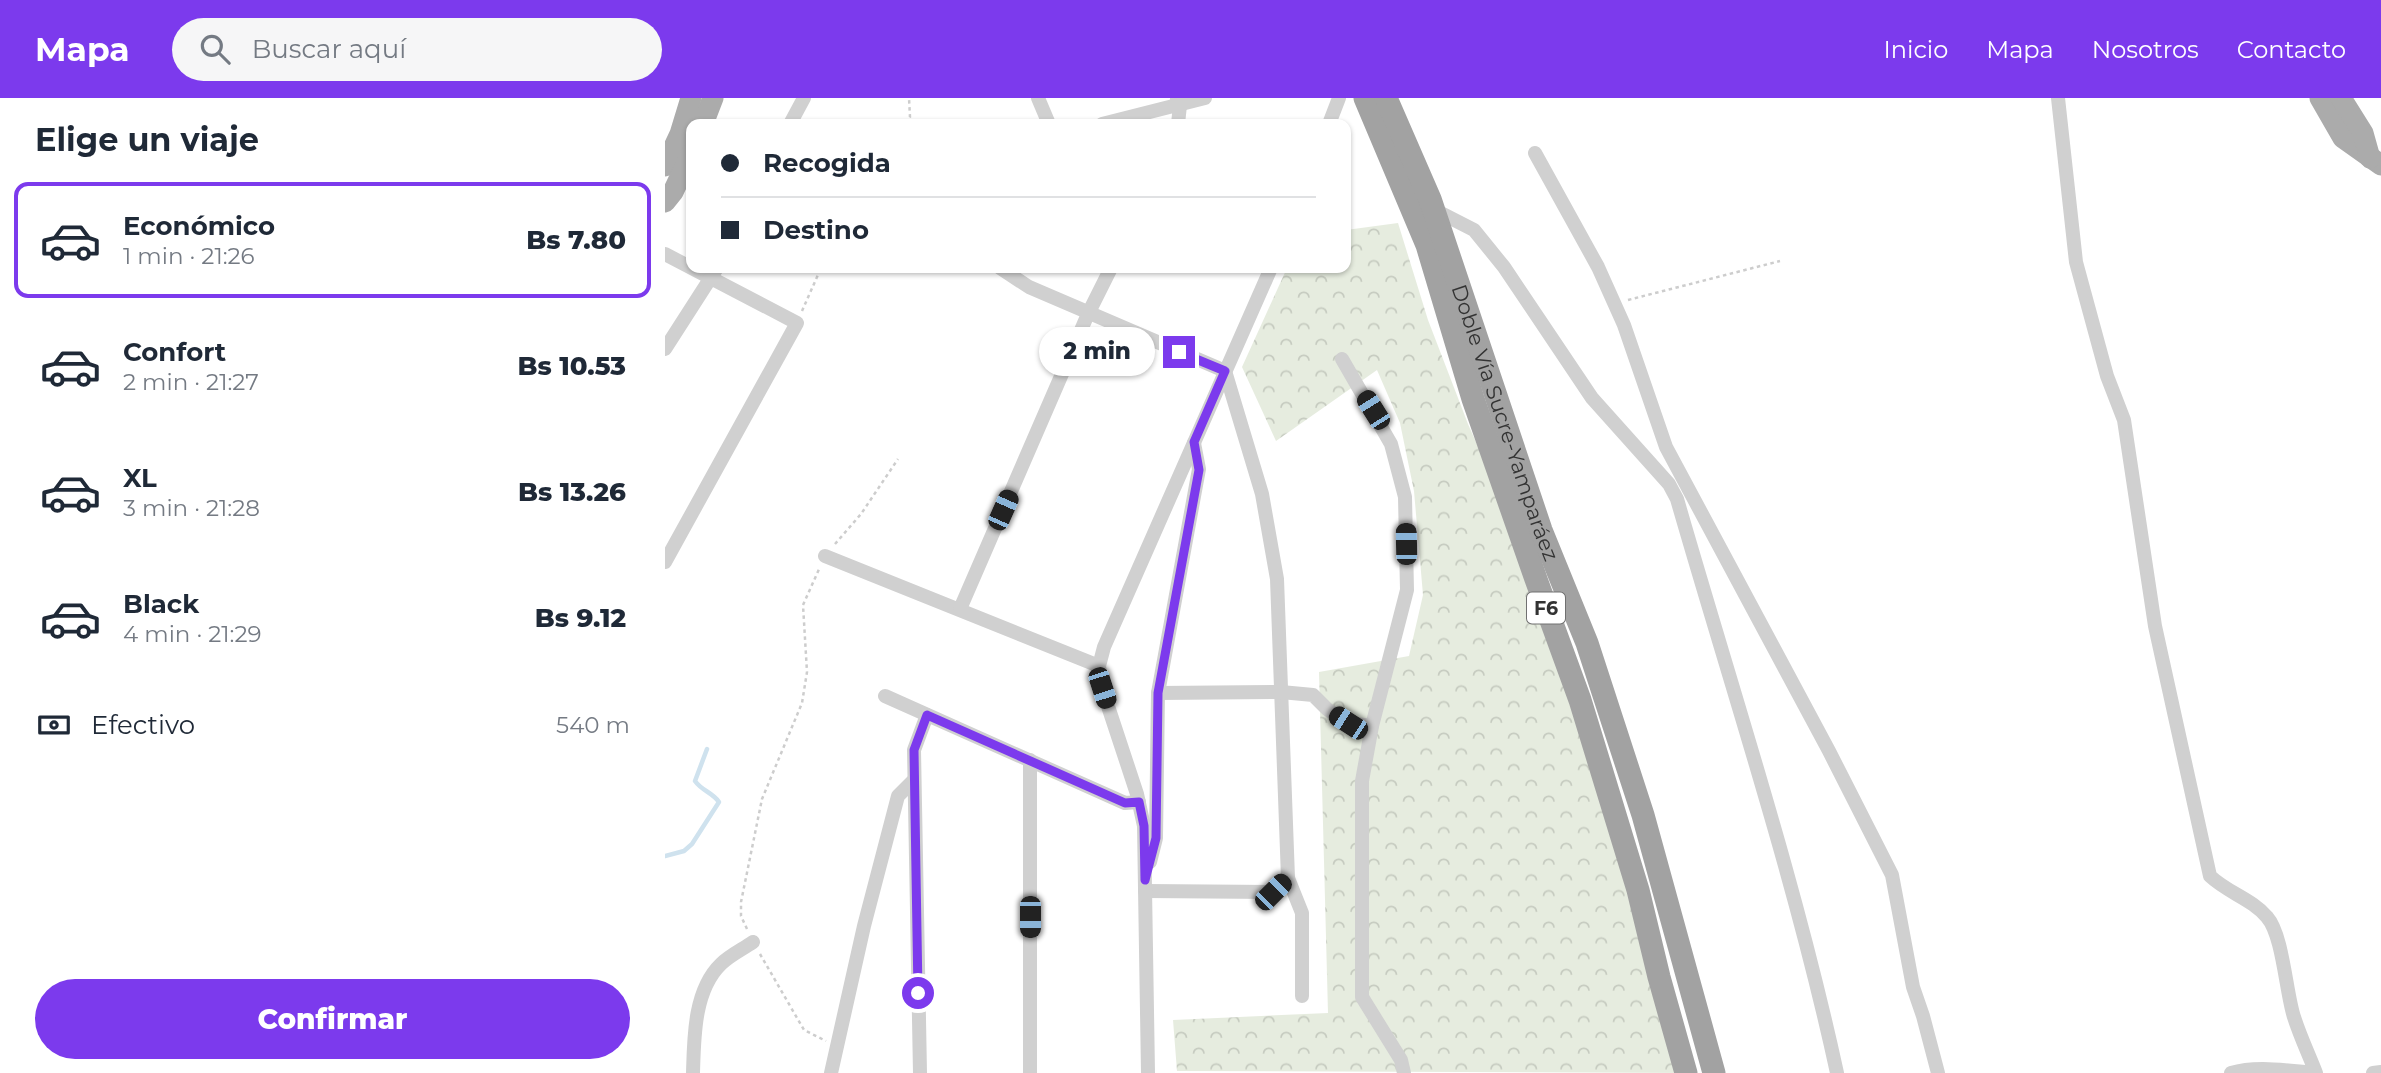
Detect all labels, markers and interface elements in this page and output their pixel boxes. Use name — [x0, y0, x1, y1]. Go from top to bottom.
search box — [172, 18, 662, 81]
text: Mapa — [35, 29, 130, 69]
icon: search — [196, 30, 234, 68]
text: Buscar aquí — [252, 33, 406, 65]
text: Inicio — [1883, 35, 1948, 64]
text: Mapa — [1986, 35, 2054, 64]
text: Nosotros — [2092, 35, 2199, 64]
text: Contacto — [2237, 35, 2346, 64]
text: Elige un viaje — [35, 120, 259, 159]
text: Recogida — [763, 147, 891, 179]
icon: car — [39, 209, 102, 272]
text: Económico — [123, 210, 275, 242]
text: Destino — [763, 214, 869, 246]
text: Bs 7.80 — [526, 224, 626, 256]
text: 1 min · 21:26 — [123, 242, 255, 270]
street label: Doble Vía Sucre-Yamparáez — [1447, 281, 1565, 564]
callout: 2 min — [1039, 328, 1155, 376]
icon: car — [39, 335, 102, 398]
text: Confort — [123, 336, 226, 368]
route end — [1163, 336, 1195, 368]
text: 2 min — [1063, 337, 1131, 365]
text: Bs 10.53 — [518, 350, 626, 382]
text: 2 min · 21:27 — [123, 368, 259, 396]
car — [1353, 387, 1394, 433]
icon: car — [39, 461, 102, 524]
text: XL — [123, 462, 157, 494]
text: Bs 13.26 — [518, 476, 626, 508]
car — [985, 487, 1022, 533]
text: 3 min · 21:28 — [123, 494, 260, 522]
car — [1396, 523, 1417, 565]
icon: car — [39, 587, 102, 650]
text: Black — [123, 588, 199, 620]
road number: F6 — [1527, 593, 1565, 624]
text: Bs 9.12 — [535, 602, 626, 634]
text: 4 min · 21:29 — [123, 620, 262, 648]
car — [1086, 665, 1119, 711]
car — [1325, 703, 1372, 743]
icon: cash — [35, 706, 73, 744]
text: Efectivo — [91, 709, 195, 741]
text: 540 m — [556, 711, 630, 739]
car — [1251, 870, 1296, 914]
car — [1020, 896, 1041, 938]
route start — [902, 977, 934, 1009]
button: Confirmar — [35, 979, 630, 1059]

